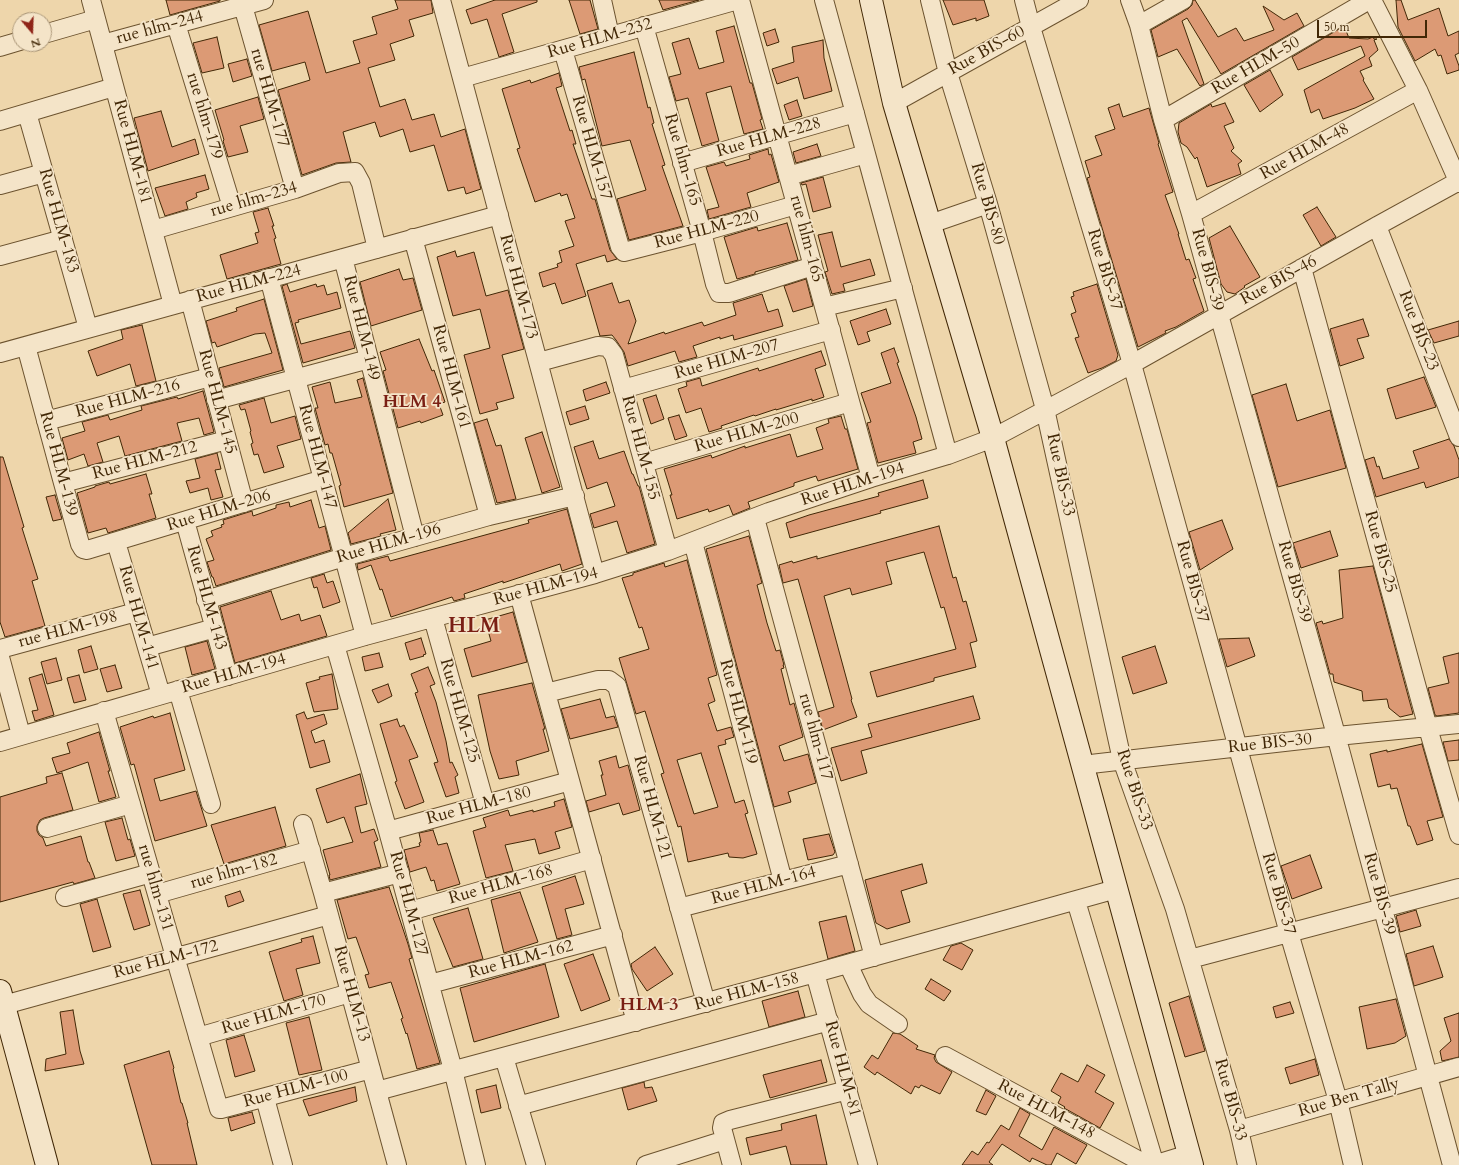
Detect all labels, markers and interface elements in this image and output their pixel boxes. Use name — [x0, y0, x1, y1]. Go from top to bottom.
street label: rue hlm-244 — [114, 7, 206, 49]
north arrow — [12, 12, 52, 52]
scale bar — [1319, 12, 1429, 38]
street label: Rue HLM-232 — [545, 14, 655, 64]
text: 50 m — [1324, 19, 1350, 35]
street label: Rue BIS-60 — [945, 22, 1029, 80]
street label: Rue HLM-50 — [1208, 32, 1304, 100]
text: N — [29, 34, 43, 52]
street label: rue HLM-177 — [245, 46, 293, 150]
street label: rue hlm-179 — [181, 70, 227, 162]
street label: Rue HLM-157 — [566, 93, 616, 203]
street label: Rue HLM-181 — [108, 97, 156, 207]
street label: Rue hlm-165 — [659, 111, 705, 209]
street label: Rue HLM-228 — [714, 113, 824, 163]
street label: Rue HLM-48 — [1257, 119, 1353, 185]
street label: Rue BIS-80 — [966, 161, 1008, 247]
street label: Rue HLM-183 — [33, 166, 83, 276]
street label: rue hlm-234 — [208, 178, 300, 222]
street label: rue hlm-165 — [785, 193, 827, 285]
street label: Rue HLM-220 — [652, 206, 762, 254]
street label: Rue BIS-37 — [1082, 227, 1126, 313]
street label: Rue BIS-39 — [1186, 227, 1228, 313]
street label: Rue HLM-173 — [494, 232, 542, 342]
street label: Rue BIS-46 — [1237, 252, 1321, 310]
street label: Rue HLM-224 — [194, 260, 304, 308]
street label: Rue HLM-149 — [338, 273, 384, 383]
street label: Rue BIS-23 — [1393, 288, 1443, 374]
street label: Rue HLM-161 — [427, 322, 475, 432]
street label: Rue HLM-207 — [672, 335, 782, 385]
street label: Rue HLM-145 — [193, 347, 241, 457]
street label: Rue HLM-216 — [73, 375, 183, 423]
district label: HLM 4 — [383, 392, 441, 414]
street label: Rue HLM-155 — [616, 393, 664, 503]
street label: Rue HLM-147 — [293, 402, 341, 512]
street label: Rue HLM-200 — [692, 408, 802, 458]
street label: Rue HLM-139 — [34, 409, 82, 519]
street label: Rue BIS-33 — [1041, 432, 1079, 518]
street label: Rue HLM-212 — [90, 437, 200, 485]
street label: Rue HLM-194 — [799, 459, 907, 511]
street label: Rue HLM-206 — [165, 486, 273, 536]
street label: Rue BIS-25 — [1359, 509, 1401, 595]
street label: Rue HLM-196 — [334, 519, 444, 569]
street label: Rue BIS-37 — [1171, 539, 1213, 625]
street label: Rue BIS-39 — [1273, 539, 1315, 625]
street label: Rue HLM-143 — [181, 543, 231, 653]
street label: Rue HLM-141 — [113, 563, 163, 673]
street label: Rue HLM-194 — [491, 563, 601, 611]
street label: rue HLM-198 — [16, 607, 120, 653]
district label: HLM — [448, 614, 500, 640]
street label: Rue HLM-194 — [179, 649, 289, 699]
street label: Rue HLM-125 — [434, 656, 484, 766]
street label: Rue HLM-119 — [714, 657, 762, 767]
street label: rue hlm-117 — [794, 691, 836, 783]
street label: Rue BIS-30 — [1227, 729, 1313, 759]
street label: Rue BIS-33 — [1111, 747, 1157, 833]
street label: Rue HLM-121 — [628, 753, 676, 863]
street label: Rue HLM-180 — [424, 782, 534, 830]
street label: rue hlm-131 — [133, 842, 177, 934]
street label: Rue HLM-127 — [384, 849, 432, 959]
street label: rue hlm-182 — [188, 850, 280, 894]
street label: Rue BIS-37 — [1257, 851, 1299, 937]
street label: Rue BIS-39 — [1358, 851, 1400, 937]
street label: Rue HLM-168 — [446, 860, 556, 910]
street label: Rue HLM-164 — [709, 862, 819, 910]
street label: Rue HLM-172 — [111, 936, 221, 984]
street label: Rue HLM-162 — [466, 936, 576, 984]
street label: Rue HLM-13 — [328, 944, 374, 1044]
street label: Rue HLM-158 — [692, 968, 802, 1016]
street label: Rue HLM-170 — [219, 990, 329, 1040]
district label: HLM 3 — [620, 995, 678, 1017]
street label: Rue HLM-81 — [819, 1019, 865, 1119]
street label: Rue BIS-33 — [1209, 1057, 1251, 1143]
street label: Rue HLM-100 — [241, 1065, 351, 1113]
street label: Rue Ben Tally — [1296, 1074, 1402, 1122]
street label: Rue HLM-148 — [994, 1076, 1098, 1144]

